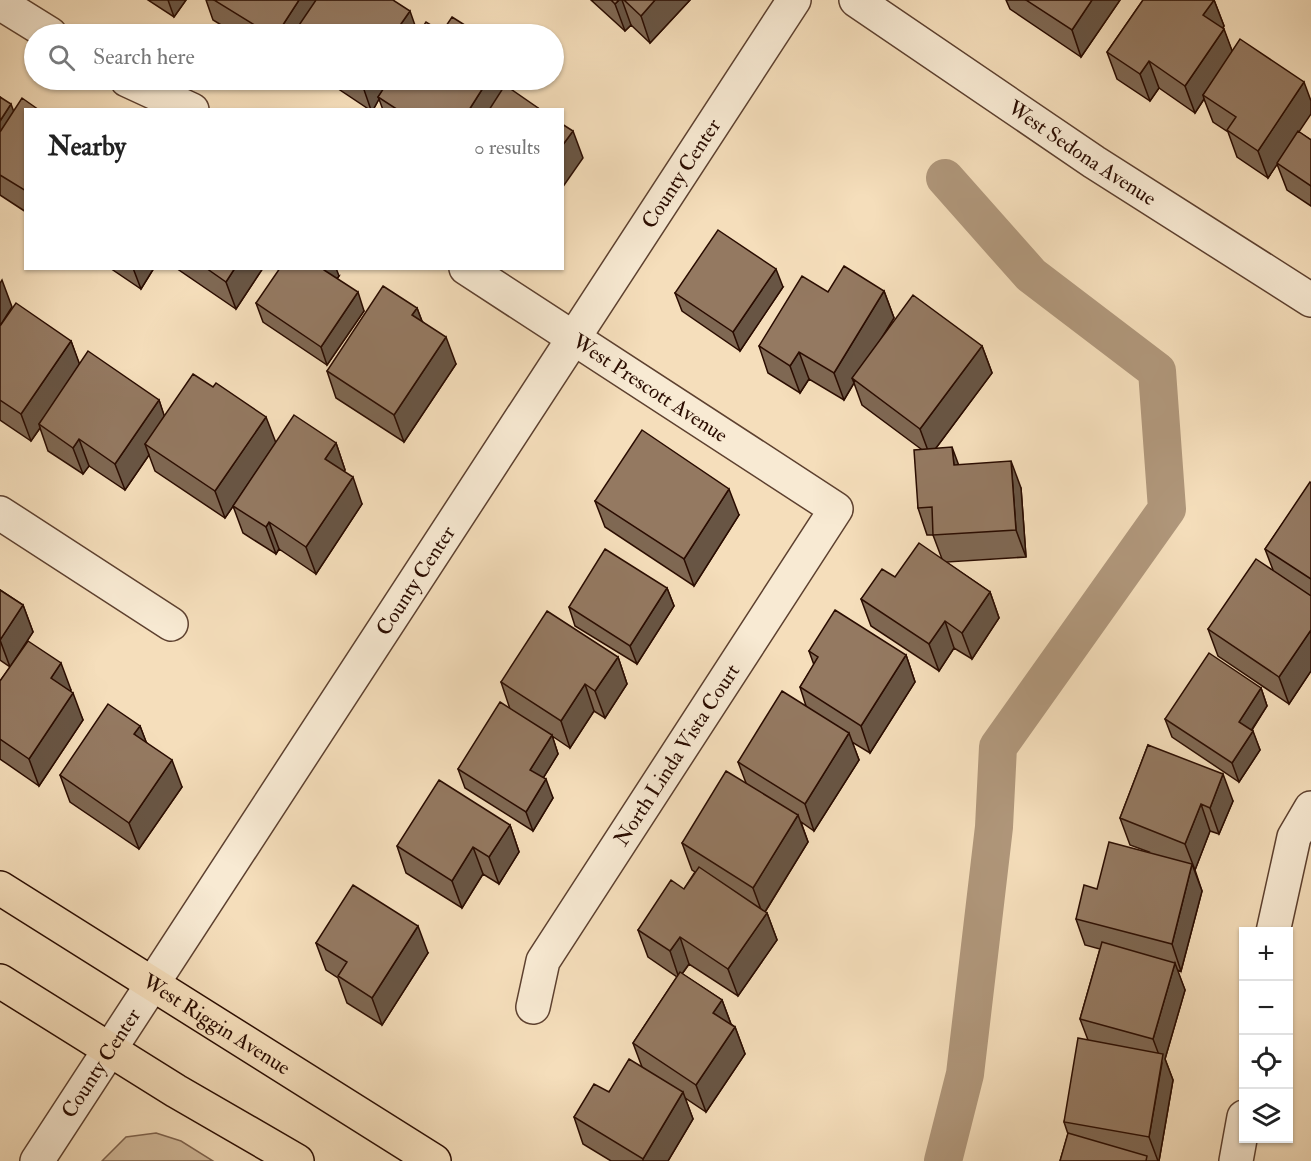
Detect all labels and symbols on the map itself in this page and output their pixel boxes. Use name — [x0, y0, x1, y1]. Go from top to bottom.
street label: West Sedona Avenue — [1002, 93, 1162, 212]
street label: County Center — [635, 113, 727, 233]
street label: West Prescott Avenue — [567, 327, 733, 449]
street label: County Center — [370, 520, 461, 641]
street label: North Linda Vista Court — [608, 659, 746, 851]
street label: West Riggin Avenue — [137, 967, 296, 1081]
street label: County Center — [55, 1003, 147, 1123]

